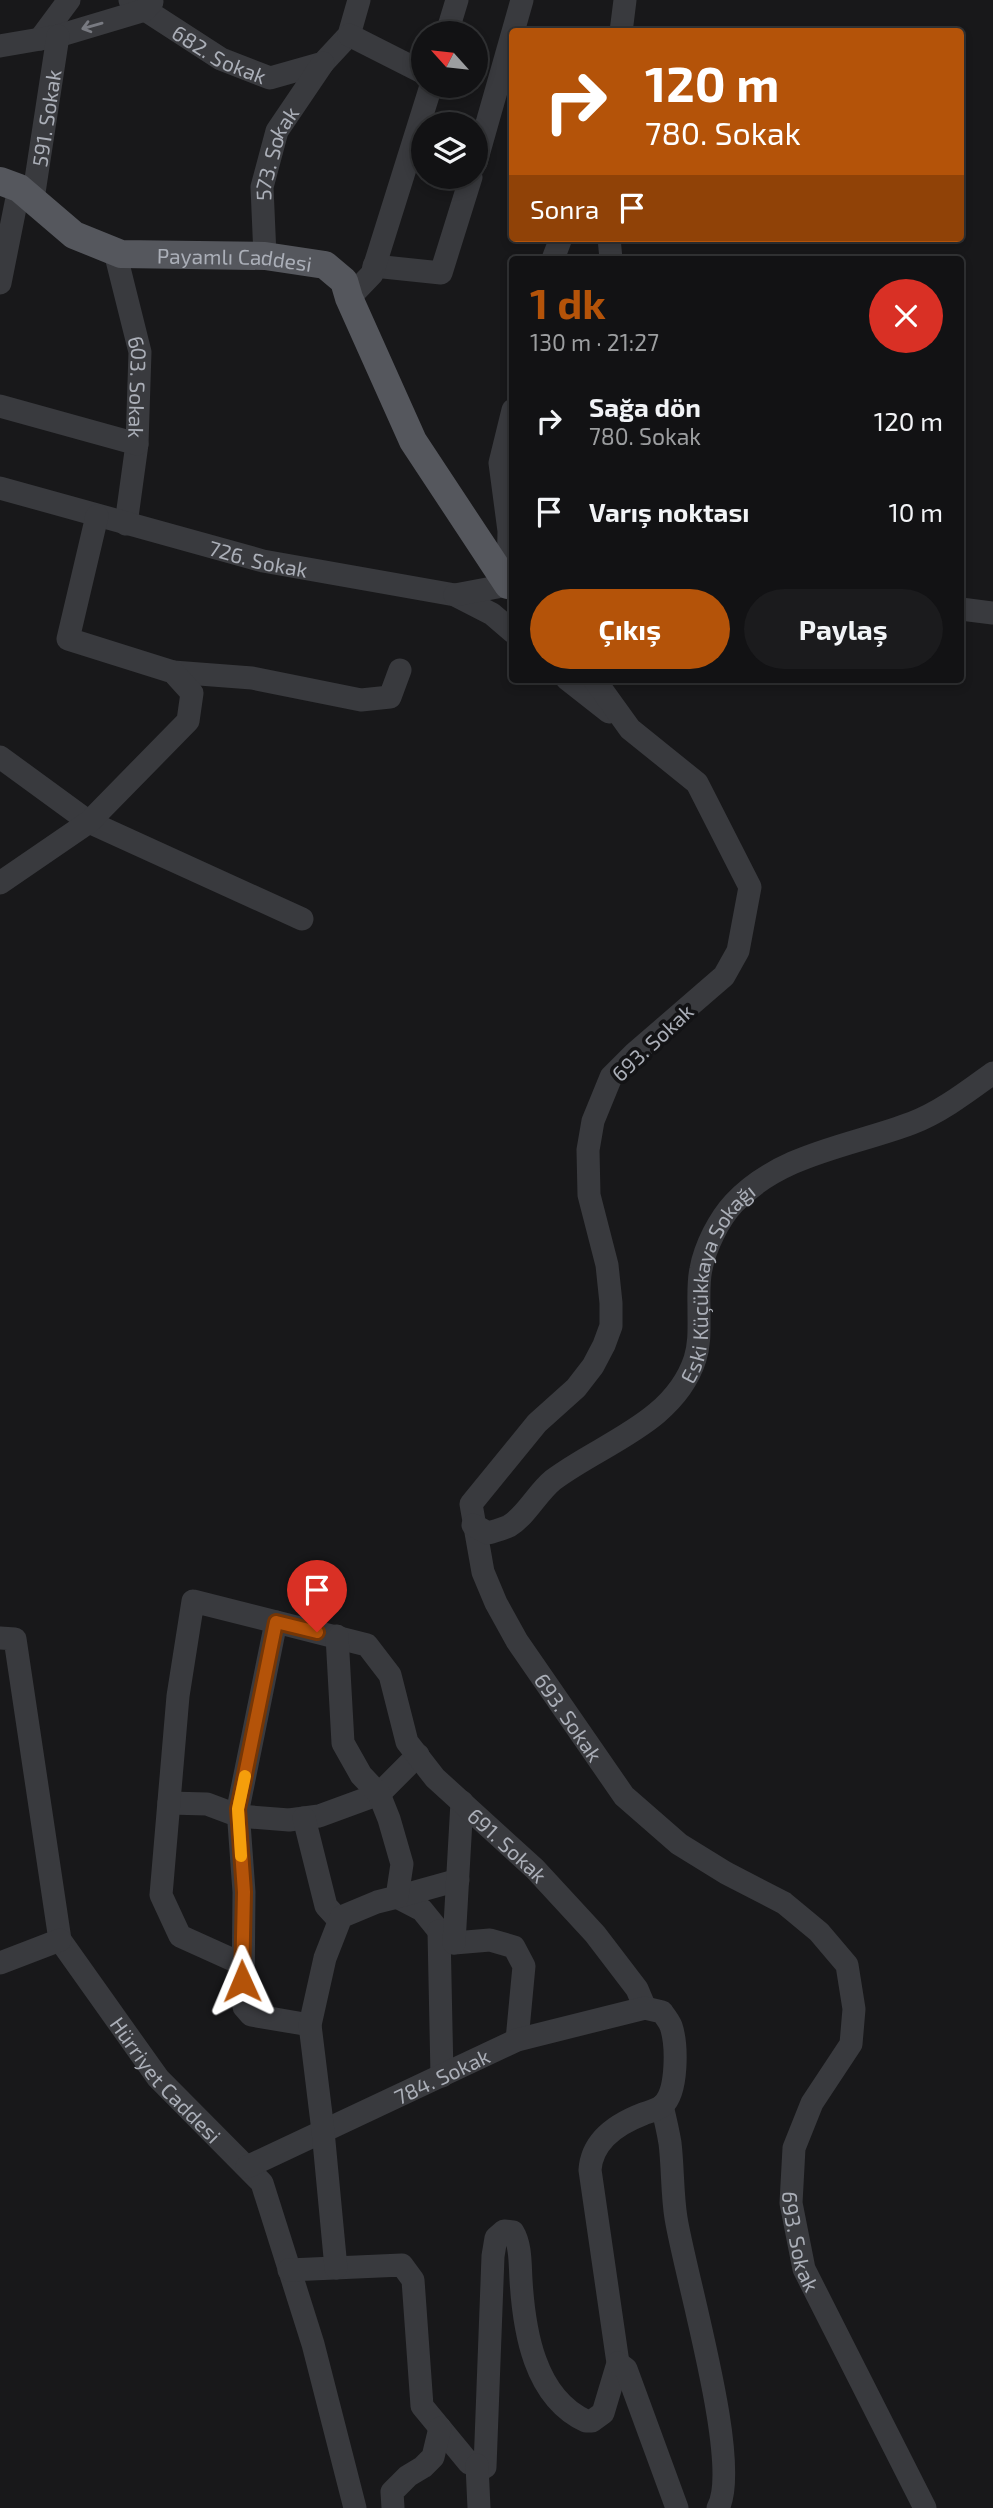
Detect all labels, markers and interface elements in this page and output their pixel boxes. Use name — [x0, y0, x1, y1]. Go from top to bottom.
street label: 682. Sokak — [168, 19, 270, 88]
one-way arrow — [82, 20, 104, 33]
north arrow — [411, 21, 488, 98]
map controls — [411, 21, 488, 189]
text: 120 m — [645, 53, 779, 112]
icon: right — [530, 56, 621, 147]
street label: 591. Sokak — [26, 67, 65, 168]
street label: 573. Sokak — [249, 101, 303, 202]
button: layers — [411, 112, 488, 189]
text: 780. Sokak — [645, 113, 801, 151]
icon: arrive — [613, 189, 651, 227]
text: Sonra — [530, 193, 599, 224]
street label: Payamlı Caddesi — [157, 242, 314, 275]
text: 1 dk — [530, 277, 606, 327]
button: close — [869, 279, 943, 353]
text: 130 m · 21:27 — [530, 328, 659, 356]
street label: 603. Sokak — [124, 333, 153, 439]
text: Sağa dön — [589, 391, 701, 422]
icon: right — [530, 402, 568, 440]
text: 120 m — [874, 405, 943, 436]
text: 780. Sokak — [589, 422, 701, 450]
icon: arrive — [530, 493, 568, 531]
text: Varış noktası — [589, 496, 749, 527]
text: 10 m — [888, 496, 943, 527]
street label: 726. Sokak — [206, 534, 310, 581]
button: Çıkış — [530, 589, 730, 669]
button: Paylaş — [744, 589, 943, 669]
street label: 693. Sokak — [606, 998, 698, 1086]
street label: Eski Küçükkaya Sokağı — [674, 1177, 759, 1387]
pin — [287, 1560, 347, 1632]
icon: arrive — [298, 1571, 336, 1609]
street label: 693. Sokak — [530, 1668, 609, 1766]
street label: 691. Sokak — [463, 1802, 553, 1887]
position arrow — [205, 1944, 279, 2018]
street label: Hürriyet Caddesi — [106, 2012, 227, 2147]
street label: 784. Sokak — [390, 2042, 494, 2109]
street label: 693. Sokak — [778, 2191, 826, 2296]

